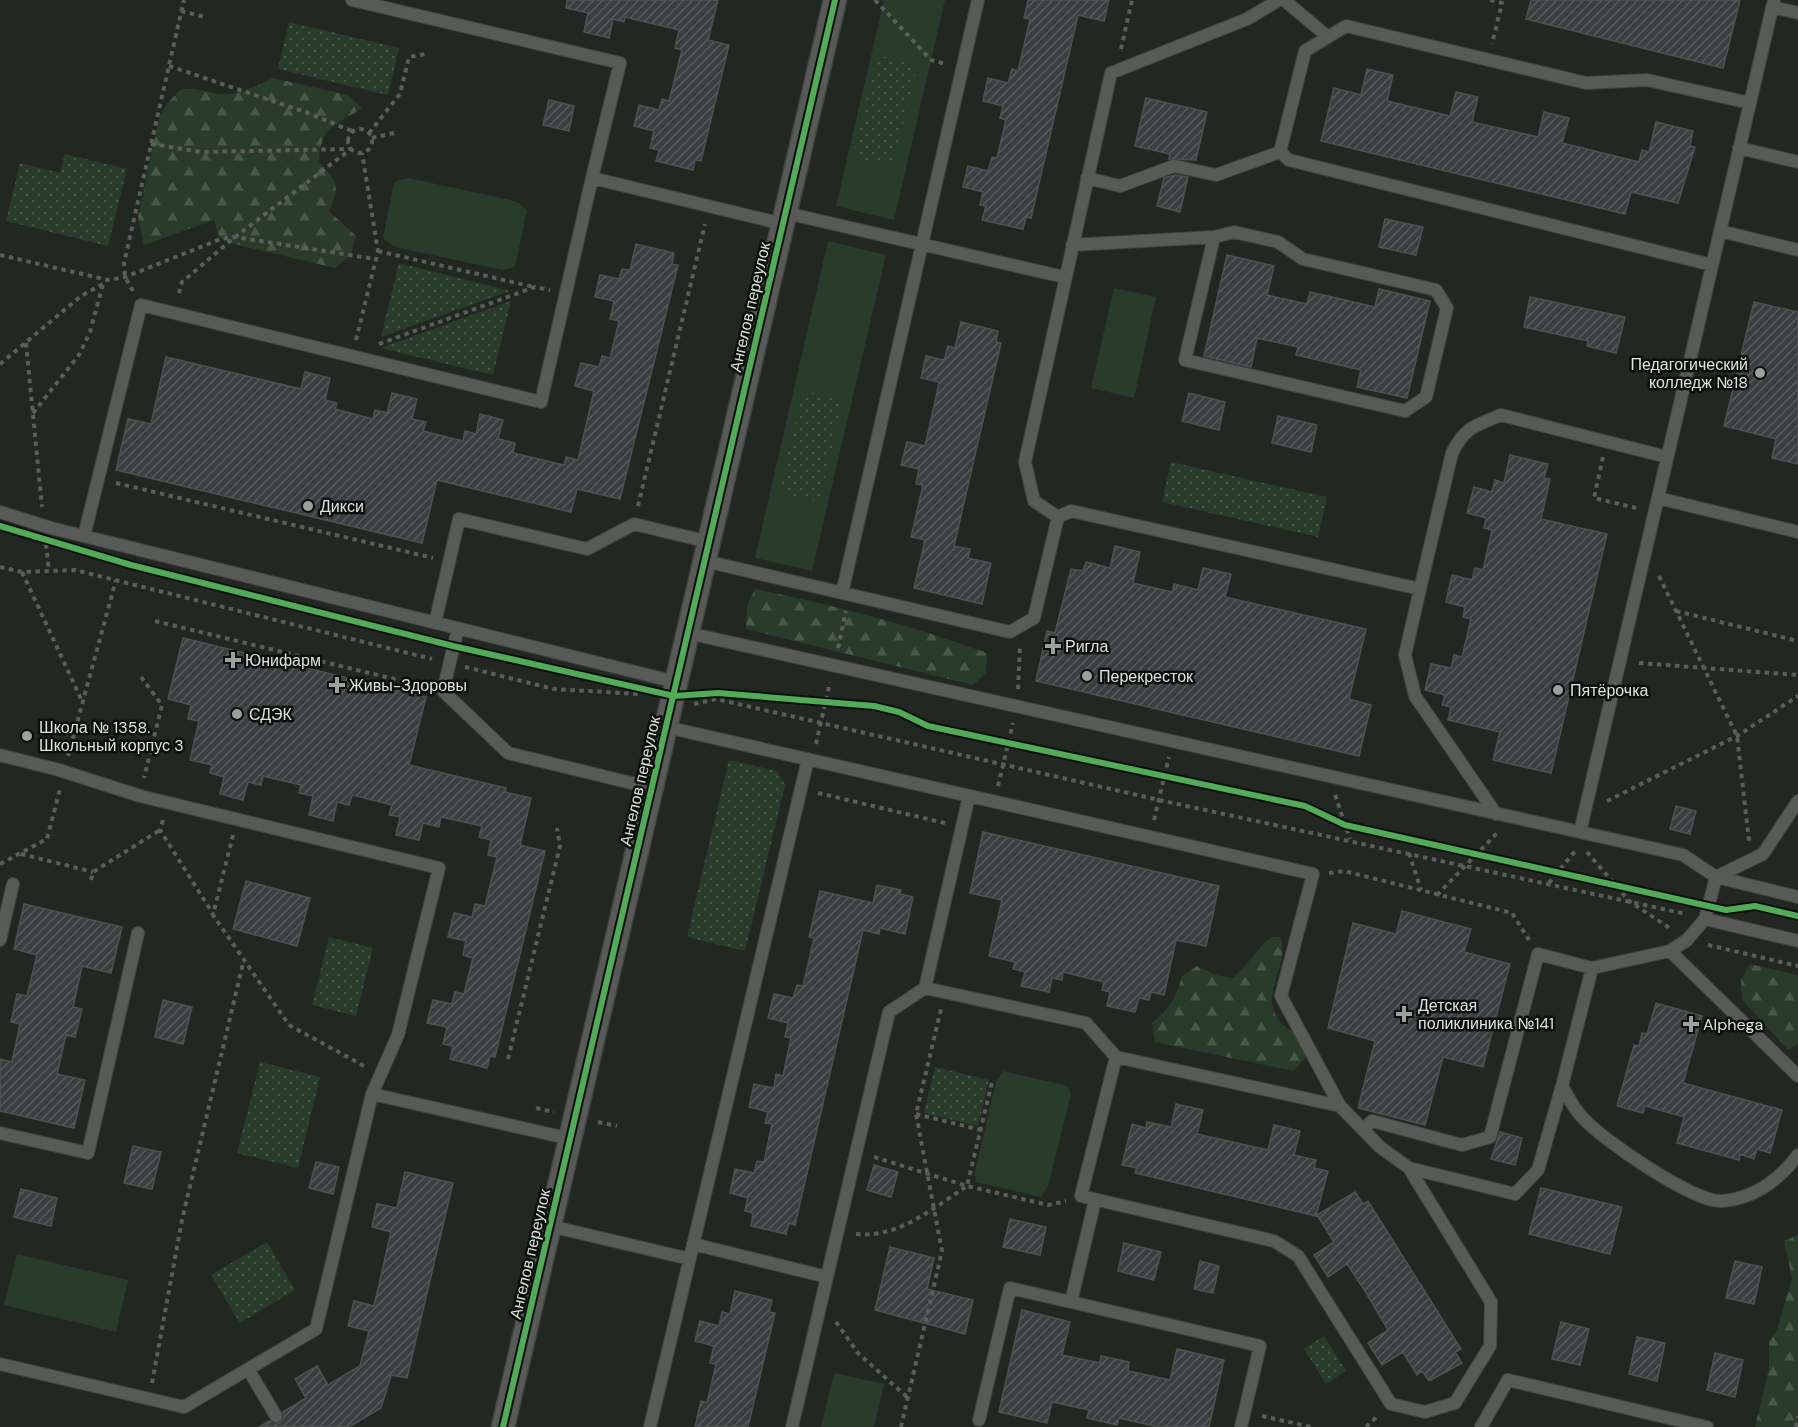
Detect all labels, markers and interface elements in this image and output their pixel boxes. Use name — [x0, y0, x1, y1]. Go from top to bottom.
street label: Ангелов переулок — [725, 239, 775, 374]
place label: Педагогический колледж №18 — [1630, 354, 1748, 393]
marker: Педагогический колледж №18 — [1753, 366, 1767, 380]
place label: Дикси — [320, 496, 364, 517]
marker: Дикси — [301, 499, 315, 513]
place label: Ригла — [1065, 636, 1108, 657]
marker: Ригла — [1046, 639, 1060, 653]
place label: Юнифарм — [245, 650, 321, 671]
marker: Юнифарм — [226, 653, 240, 667]
place label: Перекресток — [1099, 666, 1194, 687]
marker: Перекресток — [1080, 669, 1094, 683]
place label: Живы-Здоровы — [349, 675, 467, 696]
marker: Живы-Здоровы — [330, 678, 344, 692]
place label: Пятёрочка — [1570, 680, 1649, 701]
marker: Пятёрочка — [1551, 683, 1565, 697]
place label: СДЭК — [249, 704, 293, 725]
marker: СДЭК — [230, 707, 244, 721]
street label: Ангелов переулок — [615, 713, 665, 848]
place label: Школа № 1358. Школьный корпус 3 — [39, 717, 184, 756]
marker: Школа № 1358. Школьный корпус 3 — [20, 729, 34, 743]
place label: Детская поликлиника №141 — [1418, 995, 1554, 1034]
marker: Детская поликлиника №141 — [1395, 1005, 1413, 1023]
place label: Alphega — [1703, 1014, 1763, 1035]
marker: Alphega — [1684, 1017, 1698, 1031]
street label: Ангелов переулок — [505, 1186, 555, 1321]

